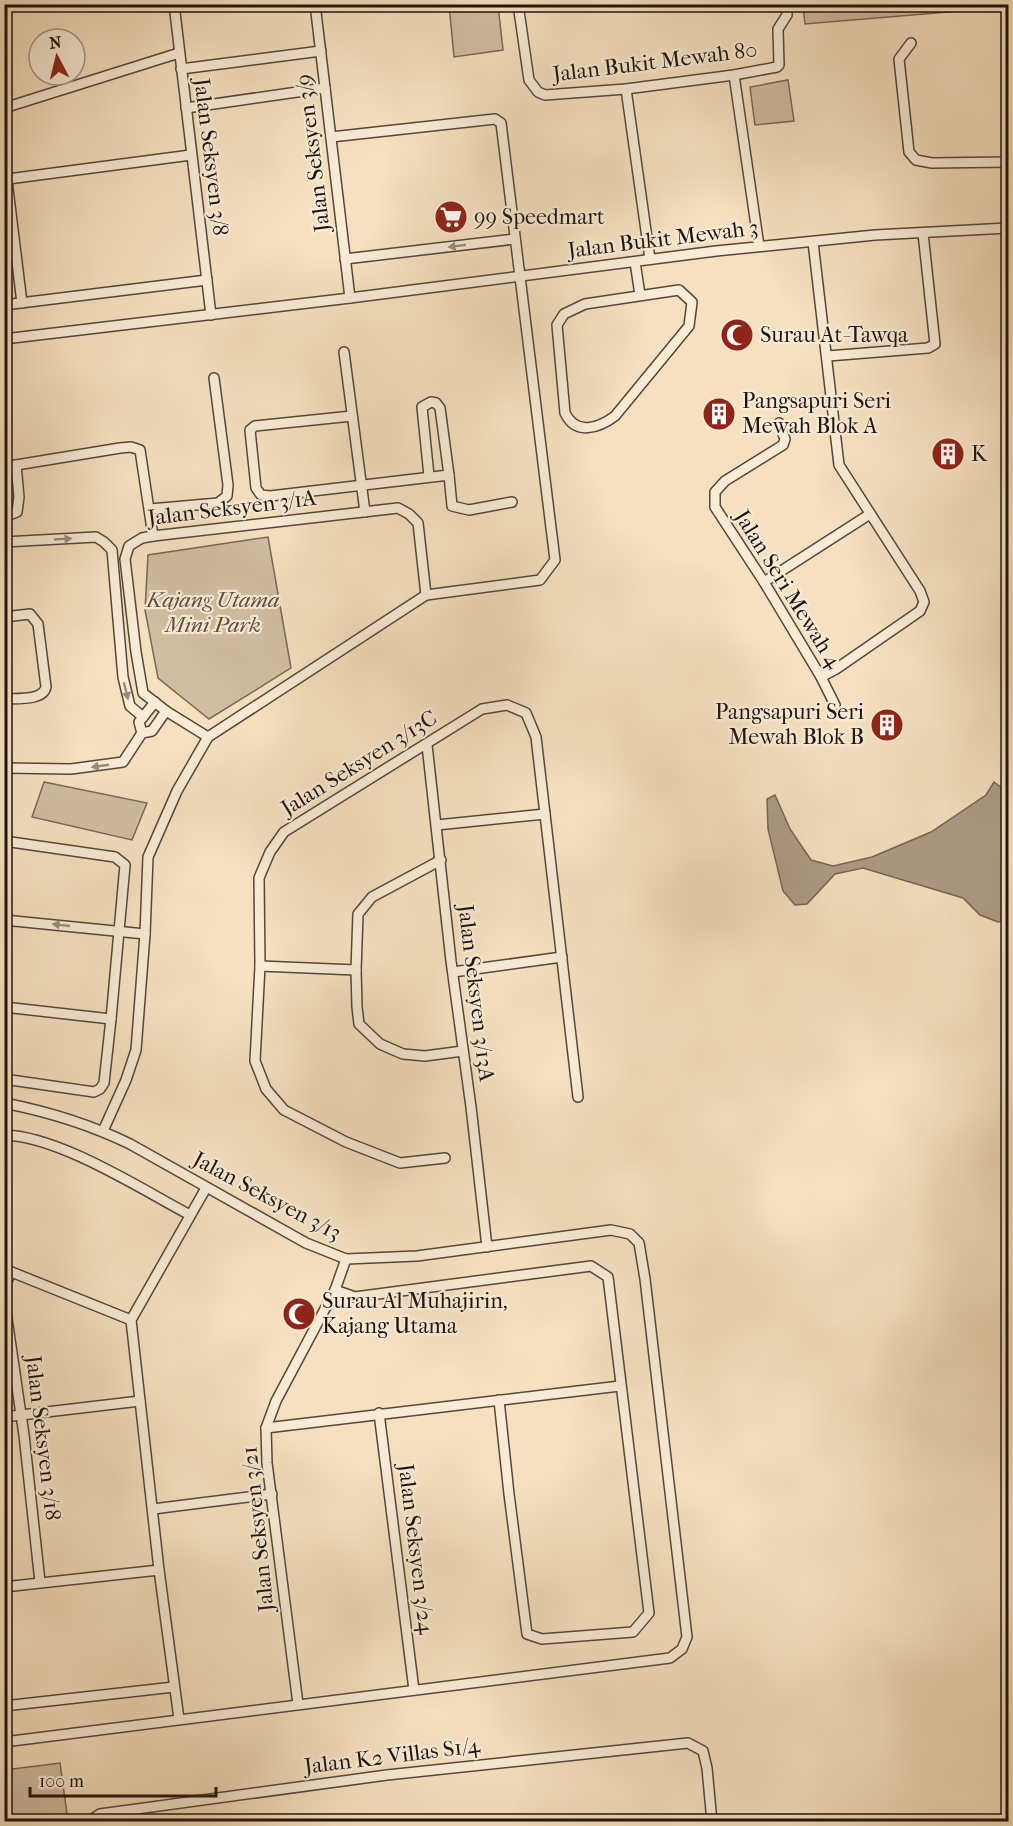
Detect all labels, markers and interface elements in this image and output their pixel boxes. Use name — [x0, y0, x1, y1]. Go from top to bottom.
north arrow — [27, 27, 87, 87]
text: N — [48, 32, 63, 53]
street label: Jalan Bukit Mewah 80 — [549, 37, 759, 88]
street label: Jalan Seksyen 3/9 — [290, 73, 336, 235]
street label: Jalan Seksyen 3/8 — [188, 75, 234, 237]
supermarket icon: 99 Speedmart — [433, 199, 469, 235]
place label: 99 Speedmart — [474, 204, 605, 230]
street label: Jalan Bukit Mewah 3 — [564, 214, 760, 264]
one-way arrow — [447, 241, 466, 251]
mosque icon: Surau At-Tawqa — [719, 317, 755, 353]
place label: Surau At-Tawqa — [760, 322, 909, 348]
place label: Pangsapuri Seri Mewah Blok A — [742, 388, 891, 439]
building icon: Pangsapuri Seri Mewah Blok A — [701, 396, 737, 432]
building icon: K — [930, 436, 966, 472]
place label: K — [971, 441, 988, 467]
street label: Jalan Seksyen 3/1A — [144, 485, 318, 531]
street label: Jalan Seri Mewah 4 — [728, 503, 848, 674]
one-way arrow — [53, 535, 72, 544]
park label: Kajang Utama Mini Park — [144, 587, 280, 638]
one-way arrow — [122, 682, 132, 700]
place label: Pangsapuri Seri Mewah Blok B — [715, 699, 865, 750]
street label: Jalan Seksyen 3/13C — [275, 705, 442, 822]
building icon: Pangsapuri Seri Mewah Blok B — [869, 707, 905, 743]
one-way arrow — [90, 761, 109, 770]
street label: Jalan Seksyen 3/13A — [452, 901, 500, 1084]
one-way arrow — [51, 921, 70, 930]
street label: Jalan Seksyen 3/13 — [187, 1145, 346, 1246]
place label: Surau Al Muhajirin, Kajang Utama — [322, 1288, 508, 1339]
mosque icon: Surau Al Muhajirin, Kajang Utama — [281, 1296, 317, 1332]
street label: Jalan Seksyen 3/18 — [20, 1352, 66, 1522]
street label: Jalan Seksyen 3/21 — [236, 1445, 280, 1615]
street label: Jalan Seksyen 3/24 — [392, 1460, 439, 1637]
street label: Jalan K2 Villas S1/4 — [301, 1732, 482, 1780]
scale bar — [30, 1760, 216, 1798]
text: 100 m — [39, 1771, 84, 1792]

